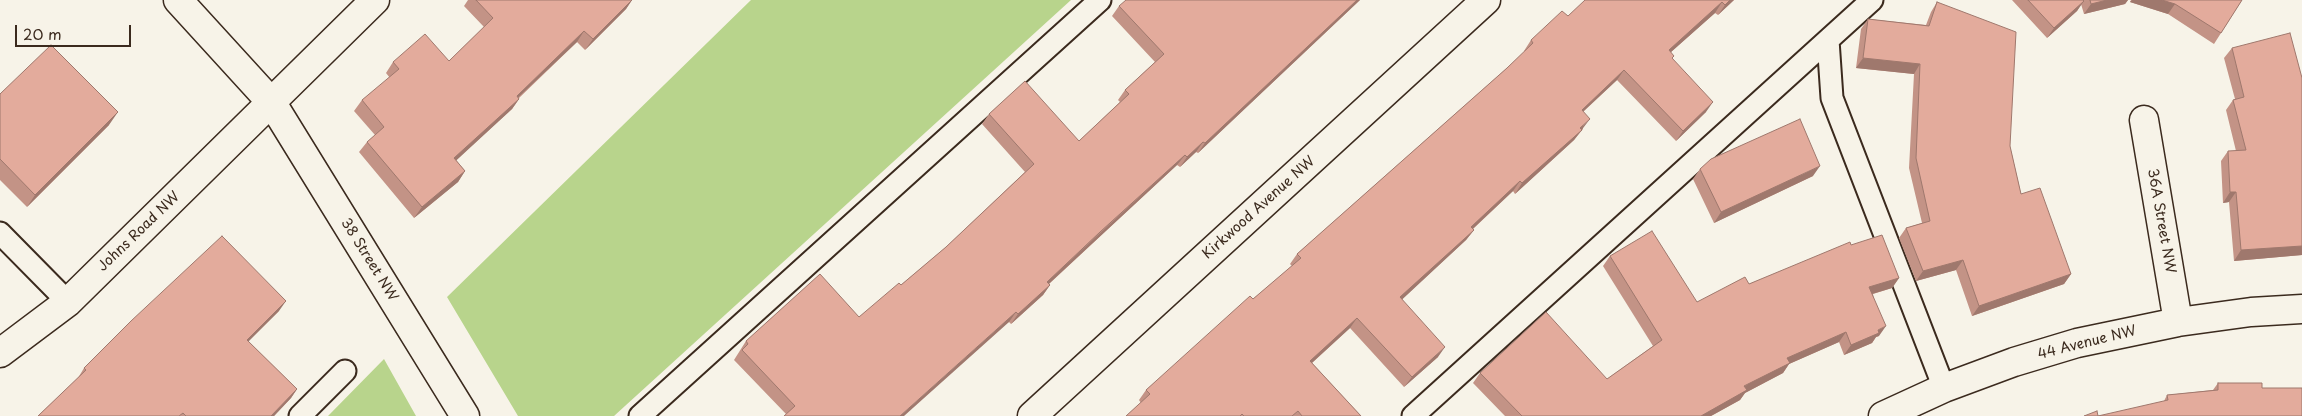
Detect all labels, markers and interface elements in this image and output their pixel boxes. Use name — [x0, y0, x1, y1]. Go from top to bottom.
scale bar — [18, 15, 134, 47]
text: 20 m — [23, 22, 62, 45]
street label: Kirkwood Avenue NW — [1199, 153, 1319, 263]
street label: 36A Street NW — [2144, 167, 2178, 275]
street label: Johns Road NW — [95, 189, 183, 275]
street label: 38 Street NW — [337, 216, 401, 304]
street label: 44 Avenue NW — [2036, 323, 2138, 363]

